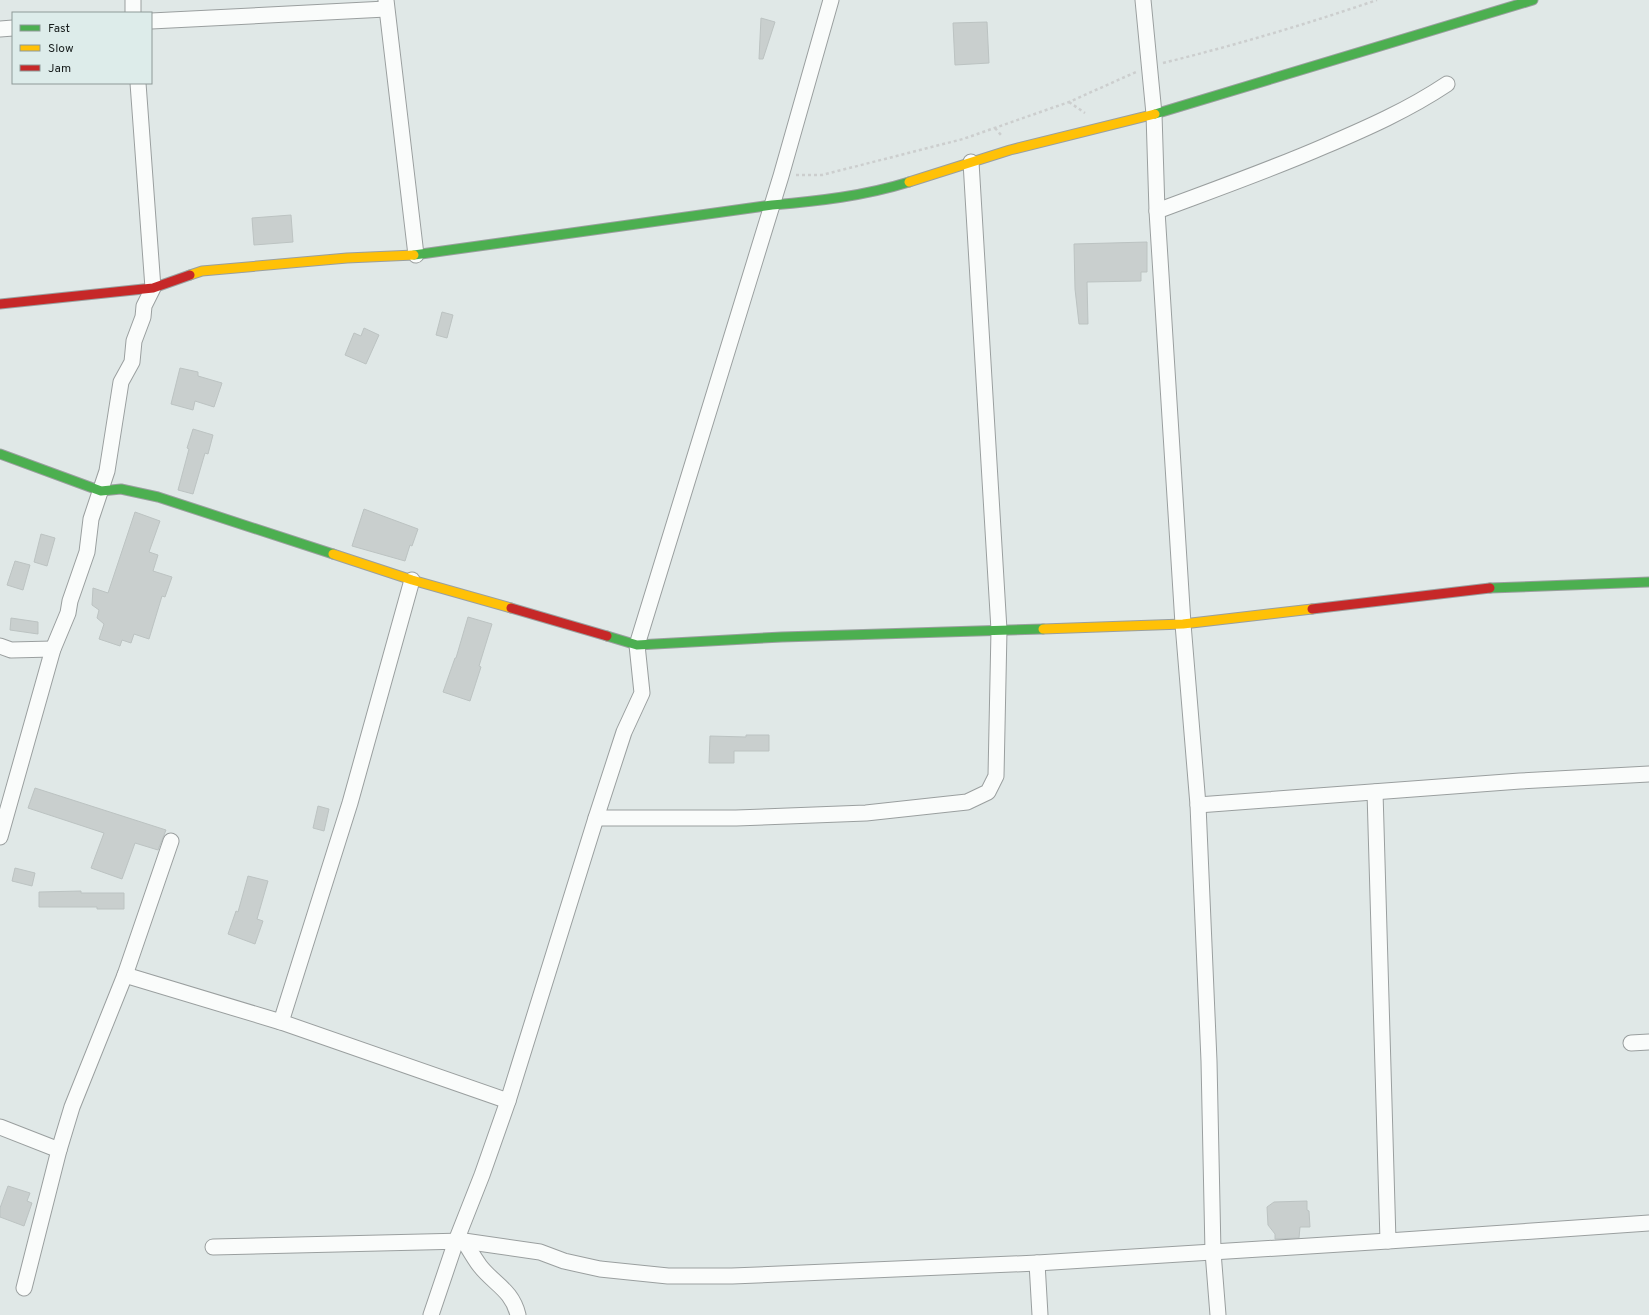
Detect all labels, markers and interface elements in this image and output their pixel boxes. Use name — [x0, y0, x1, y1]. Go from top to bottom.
legend — [12, 12, 152, 84]
text: Fast — [48, 21, 70, 37]
text: Slow — [48, 41, 74, 57]
text: Jam — [48, 61, 71, 77]

